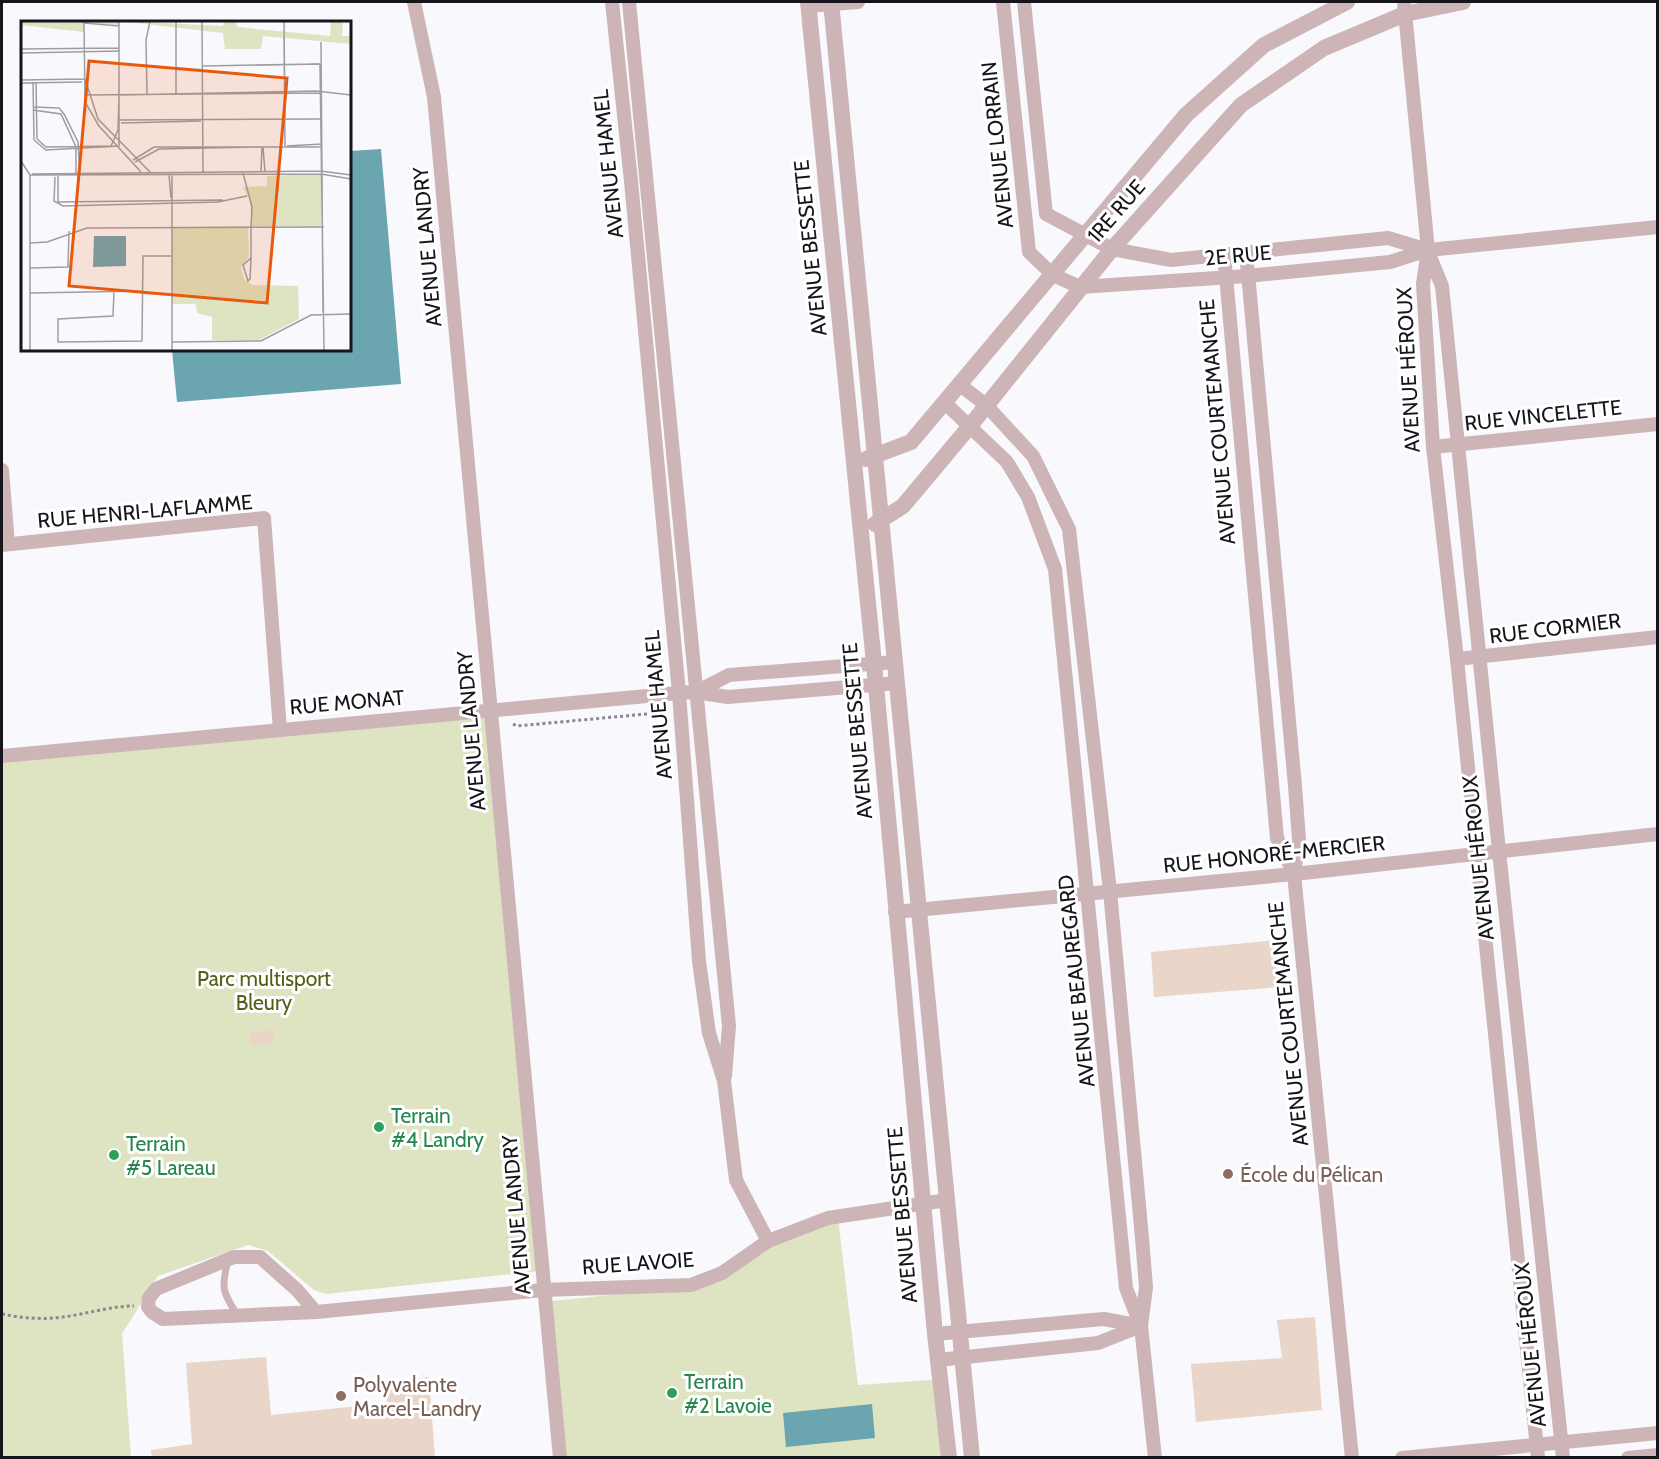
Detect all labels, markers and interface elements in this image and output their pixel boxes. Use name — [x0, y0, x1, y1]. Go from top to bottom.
inset map — [21, 21, 351, 351]
street label: AVENUE LORRAIN — [976, 61, 1018, 229]
street label: AVENUE HAMEL — [588, 88, 628, 240]
street label: AVENUE BESSETTE — [788, 159, 832, 337]
street label: AVENUE LANDRY — [407, 165, 446, 328]
street label: 1RE RUE — [1082, 174, 1150, 248]
street label: 2E RUE — [1204, 240, 1272, 270]
street label: AVENUE HÉROUX — [1391, 286, 1425, 453]
street label: AVENUE COURTEMANCHE — [1194, 298, 1240, 546]
street label: RUE VINCELETTE — [1463, 394, 1623, 436]
street label: RUE HENRI-LAFLAMME — [36, 489, 254, 533]
street label: RUE CORMIER — [1488, 607, 1623, 648]
street label: AVENUE HAMEL — [639, 629, 677, 781]
street label: AVENUE BESSETTE — [837, 642, 877, 820]
street label: AVENUE LANDRY — [451, 649, 490, 812]
street label: RUE MONAT — [289, 685, 405, 719]
street label: AVENUE HÉROUX — [1457, 774, 1499, 942]
street label: RUE HONORÉ-MERCIER — [1162, 830, 1387, 878]
street label: AVENUE BEAUREGARD — [1052, 873, 1100, 1089]
street label: AVENUE COURTEMANCHE — [1263, 900, 1313, 1148]
park label: Parc multisport Bleury — [197, 966, 331, 1015]
place label: Terrain #4 Landry — [391, 1103, 484, 1152]
marker: Terrain #4 Landry — [372, 1120, 386, 1134]
street label: AVENUE BESSETTE — [882, 1126, 922, 1304]
place label: Terrain #5 Lareau — [126, 1131, 216, 1180]
street label: AVENUE LANDRY — [496, 1133, 535, 1296]
marker: Terrain #5 Lareau — [107, 1148, 121, 1162]
place label: École du Pélican — [1240, 1162, 1383, 1187]
marker: École du Pélican — [1221, 1167, 1235, 1181]
street label: RUE LAVOIE — [581, 1247, 695, 1279]
street label: AVENUE HÉROUX — [1509, 1261, 1551, 1429]
place label: Terrain #2 Lavoie — [684, 1369, 772, 1418]
place label: Polyvalente Marcel-Landry — [353, 1372, 482, 1421]
marker: Terrain #2 Lavoie — [665, 1386, 679, 1400]
marker: Polyvalente Marcel-Landry — [334, 1389, 348, 1403]

